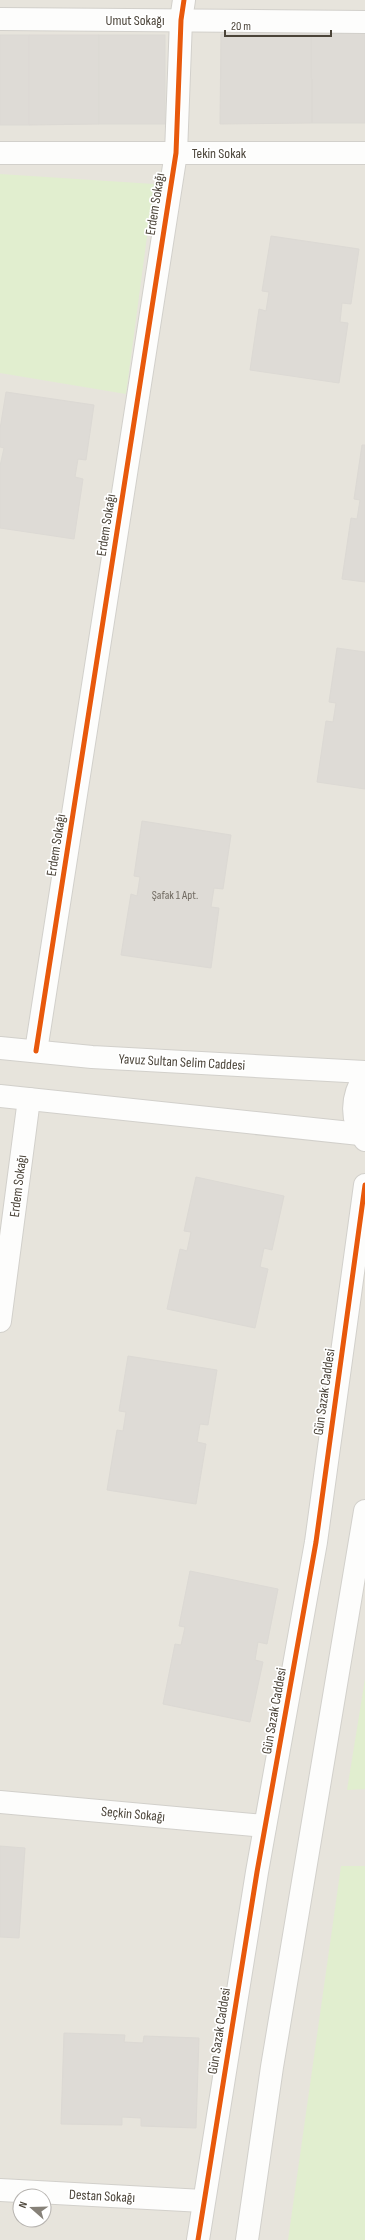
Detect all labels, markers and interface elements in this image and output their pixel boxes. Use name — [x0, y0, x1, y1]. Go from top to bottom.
street label: Umut Sokağı — [106, 12, 165, 29]
scale bar — [225, 12, 331, 38]
text: 20 m — [231, 19, 251, 34]
street label: Tekin Sokak — [192, 145, 247, 162]
street label: Erdem Sokağı — [142, 172, 168, 236]
street label: Erdem Sokağı — [93, 493, 119, 557]
street label: Erdem Sokağı — [43, 813, 69, 877]
house number: Şafak 1 Apt. — [152, 888, 198, 903]
street label: Yavuz Sultan Selim Caddesi — [118, 1050, 246, 1074]
street label: Erdem Sokağı — [6, 1154, 30, 1218]
street label: Gün Sazak Caddesi — [310, 1348, 338, 1436]
street label: Gün Sazak Caddesi — [258, 1667, 290, 1755]
street label: Seçkin Sokağı — [100, 1803, 166, 1825]
street label: Gün Sazak Caddesi — [204, 1987, 234, 2075]
street label: Destan Sokağı — [69, 2186, 135, 2206]
north arrow — [12, 2188, 52, 2228]
text: N — [16, 2200, 30, 2210]

